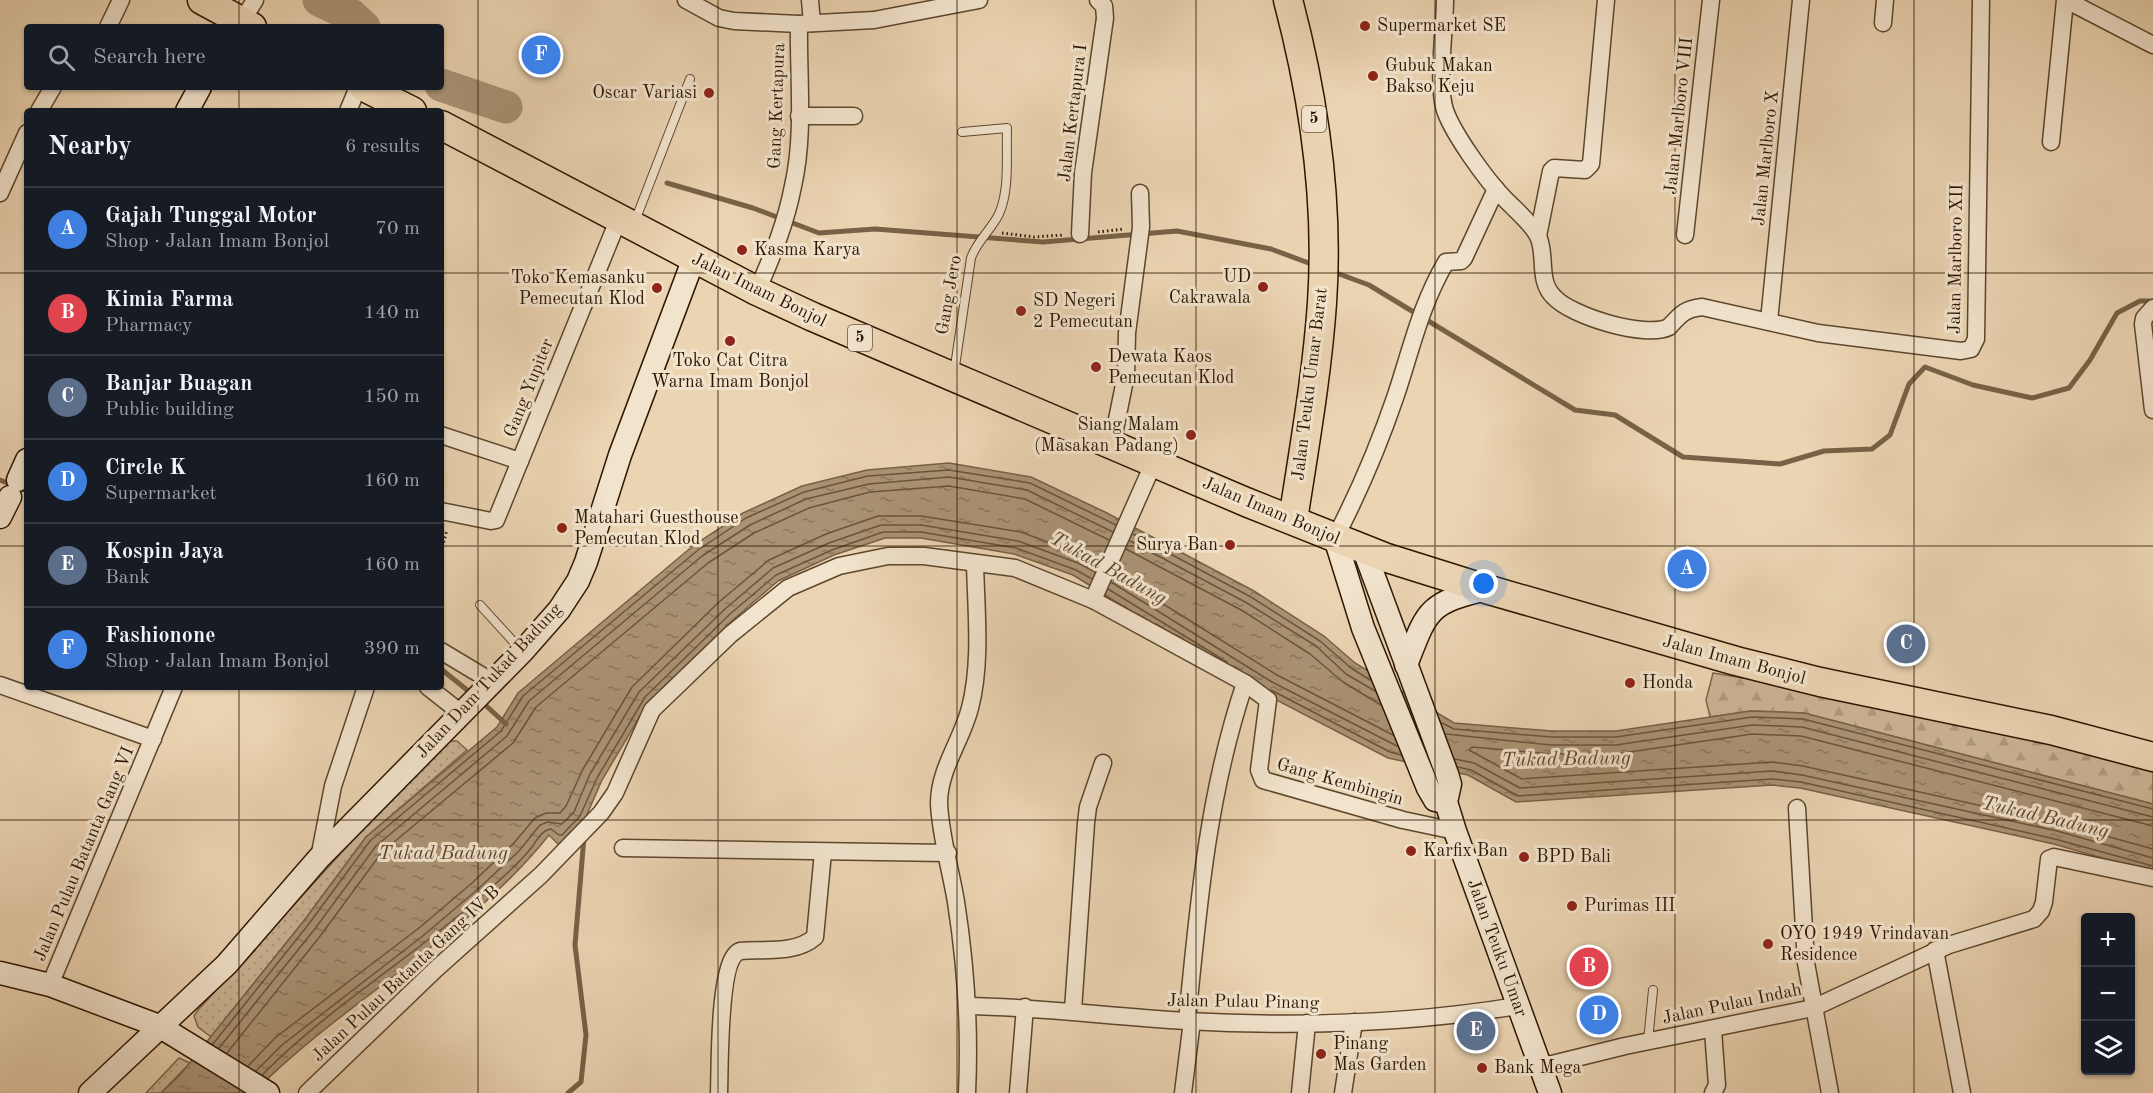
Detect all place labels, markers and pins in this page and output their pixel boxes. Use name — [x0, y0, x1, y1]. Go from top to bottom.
place label: Supermarket SE — [1377, 17, 1506, 35]
marker: Supermarket SE — [1358, 19, 1372, 33]
pin: F — [522, 32, 560, 78]
place label: Gubuk Makan Bakso Keju — [1385, 57, 1493, 96]
marker: Gubuk Makan Bakso Keju — [1366, 69, 1380, 83]
place label: Oscar Variasi — [592, 84, 697, 102]
marker: Oscar Variasi — [702, 86, 716, 100]
place label: Kasma Karya — [754, 241, 860, 259]
marker: Kasma Karya — [735, 243, 749, 257]
place label: UD Cakrawala — [1169, 268, 1251, 307]
place label: Toko Kemasanku Pemecutan Klod — [511, 269, 645, 308]
marker: UD Cakrawala — [1256, 280, 1270, 294]
marker: Toko Kemasanku Pemecutan Klod — [650, 281, 664, 295]
place label: SD Negeri 2 Pemecutan — [1033, 292, 1133, 331]
marker: SD Negeri 2 Pemecutan — [1014, 304, 1028, 318]
marker: Toko Cat Citra Warna Imam Bonjol — [723, 334, 737, 348]
place label: Dewata Kaos Pemecutan Klod — [1108, 348, 1234, 387]
place label: Toko Cat Citra Warna Imam Bonjol — [651, 352, 809, 391]
marker: Dewata Kaos Pemecutan Klod — [1089, 360, 1103, 374]
place label: Siang Malam (Masakan Padang) — [1034, 416, 1179, 455]
marker: Siang Malam (Masakan Padang) — [1184, 428, 1198, 442]
place label: Matahari Guesthouse Pemecutan Klod — [574, 509, 739, 548]
marker: Matahari Guesthouse Pemecutan Klod — [555, 521, 569, 535]
place label: Surya Ban — [1136, 536, 1218, 554]
marker: Surya Ban — [1223, 538, 1237, 552]
pin: A — [1668, 546, 1706, 592]
pin: C — [1886, 622, 1926, 666]
place label: Honda — [1642, 674, 1693, 692]
marker: Honda — [1623, 676, 1637, 690]
place label: Karfix Ban — [1423, 842, 1508, 860]
marker: Karfix Ban — [1404, 844, 1418, 858]
place label: BPD Bali — [1536, 848, 1611, 866]
marker: BPD Bali — [1517, 850, 1531, 864]
place label: Purimas III — [1584, 897, 1675, 915]
marker: Purimas III — [1565, 899, 1579, 913]
place label: OYO 1949 Vrindavan Residence — [1780, 925, 1950, 964]
marker: OYO 1949 Vrindavan Residence — [1761, 937, 1775, 951]
pin: B — [1570, 944, 1608, 990]
pin: D — [1580, 992, 1618, 1038]
pin: E — [1456, 1008, 1496, 1054]
place label: Pinang Mas Garden — [1333, 1035, 1427, 1074]
marker: Pinang Mas Garden — [1314, 1047, 1328, 1061]
place label: Bank Mega — [1494, 1059, 1582, 1077]
marker: Bank Mega — [1475, 1061, 1489, 1075]

